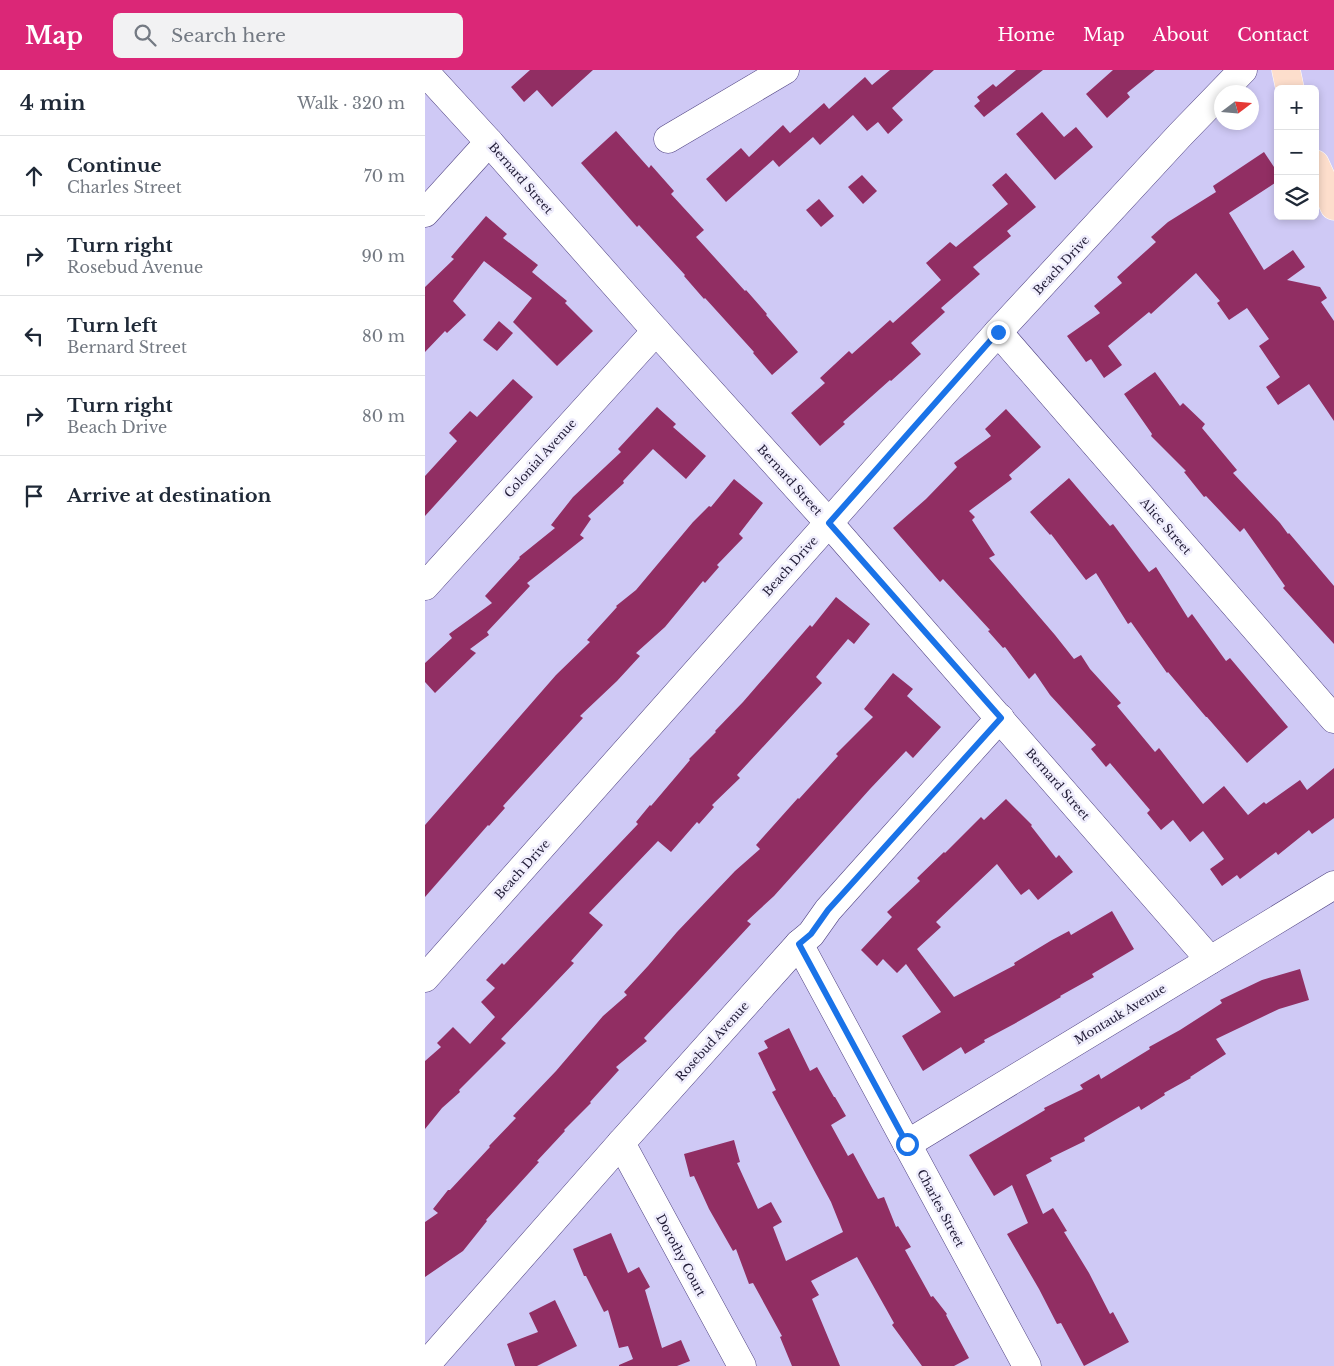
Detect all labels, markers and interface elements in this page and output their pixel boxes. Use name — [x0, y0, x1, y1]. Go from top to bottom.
search box — [113, 13, 463, 58]
text: Map — [25, 21, 83, 50]
icon: search — [131, 21, 159, 49]
text: Search here — [171, 24, 286, 47]
text: Home — [997, 24, 1055, 46]
text: Map — [1083, 24, 1125, 46]
text: About — [1153, 24, 1209, 46]
text: Contact — [1237, 24, 1309, 46]
north arrow — [1214, 85, 1259, 130]
map controls — [1274, 85, 1319, 220]
button: + — [1274, 85, 1319, 130]
text: 4 min — [20, 90, 86, 116]
text: Walk · 320 m — [297, 93, 405, 113]
button: − — [1274, 130, 1319, 175]
street label: Bernard Street — [486, 139, 556, 217]
text: Continue — [67, 154, 162, 177]
icon: ahead — [20, 162, 48, 190]
text: 70 m — [364, 166, 405, 186]
button: layers — [1274, 175, 1319, 220]
text: Charles Street — [67, 177, 182, 197]
street label: Beach Drive — [1030, 232, 1092, 298]
text: Turn right — [67, 234, 173, 257]
icon: right — [20, 242, 48, 270]
text: 90 m — [362, 246, 405, 266]
text: Rosebud Avenue — [67, 257, 203, 277]
text: Turn left — [67, 314, 158, 337]
route end — [987, 321, 1010, 344]
icon: left — [20, 322, 48, 350]
text: 80 m — [362, 326, 405, 346]
text: Bernard Street — [67, 337, 187, 357]
text: Turn right — [67, 394, 173, 417]
icon: right — [20, 402, 48, 430]
text: 80 m — [362, 406, 405, 426]
street label: Colonial Avenue — [501, 415, 579, 500]
text: Beach Drive — [67, 417, 167, 437]
street label: Bernard Street — [754, 442, 826, 519]
icon: arrive — [20, 482, 48, 510]
text: Arrive at destination — [67, 484, 271, 507]
street label: Alice Street — [1137, 494, 1195, 558]
street label: Beach Drive — [759, 533, 821, 599]
street label: Bernard Street — [1023, 745, 1093, 823]
street label: Beach Drive — [491, 836, 553, 902]
street label: Montauk Avenue — [1072, 981, 1169, 1047]
street label: Rosebud Avenue — [672, 998, 752, 1084]
route start — [896, 1133, 919, 1156]
street label: Charles Street — [914, 1166, 968, 1250]
street label: Dorothy Court — [653, 1211, 709, 1299]

